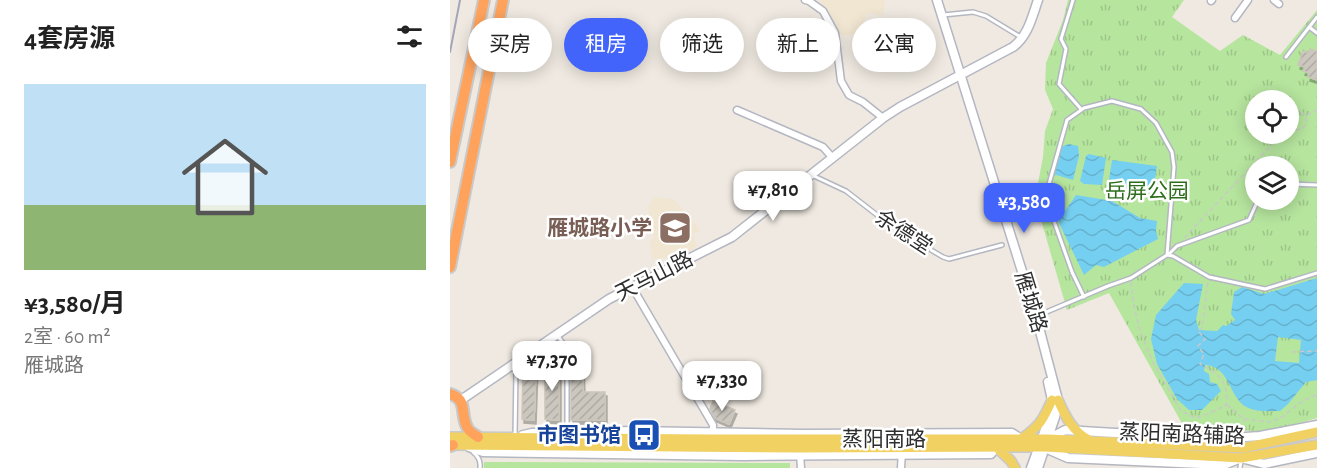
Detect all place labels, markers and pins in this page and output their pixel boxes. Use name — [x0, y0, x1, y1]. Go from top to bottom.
pin: ¥7,810 — [724, 171, 822, 222]
pin: ¥3,580 — [975, 183, 1073, 234]
school or university icon: 雁城路小学 — [657, 210, 693, 246]
place label: 雁城路小学 — [547, 217, 652, 239]
pin: ¥7,370 — [503, 341, 601, 392]
pin: ¥7,330 — [673, 361, 771, 412]
bus stop icon: 市图书馆 — [626, 417, 662, 453]
place label: 市图书馆 — [537, 424, 621, 446]

